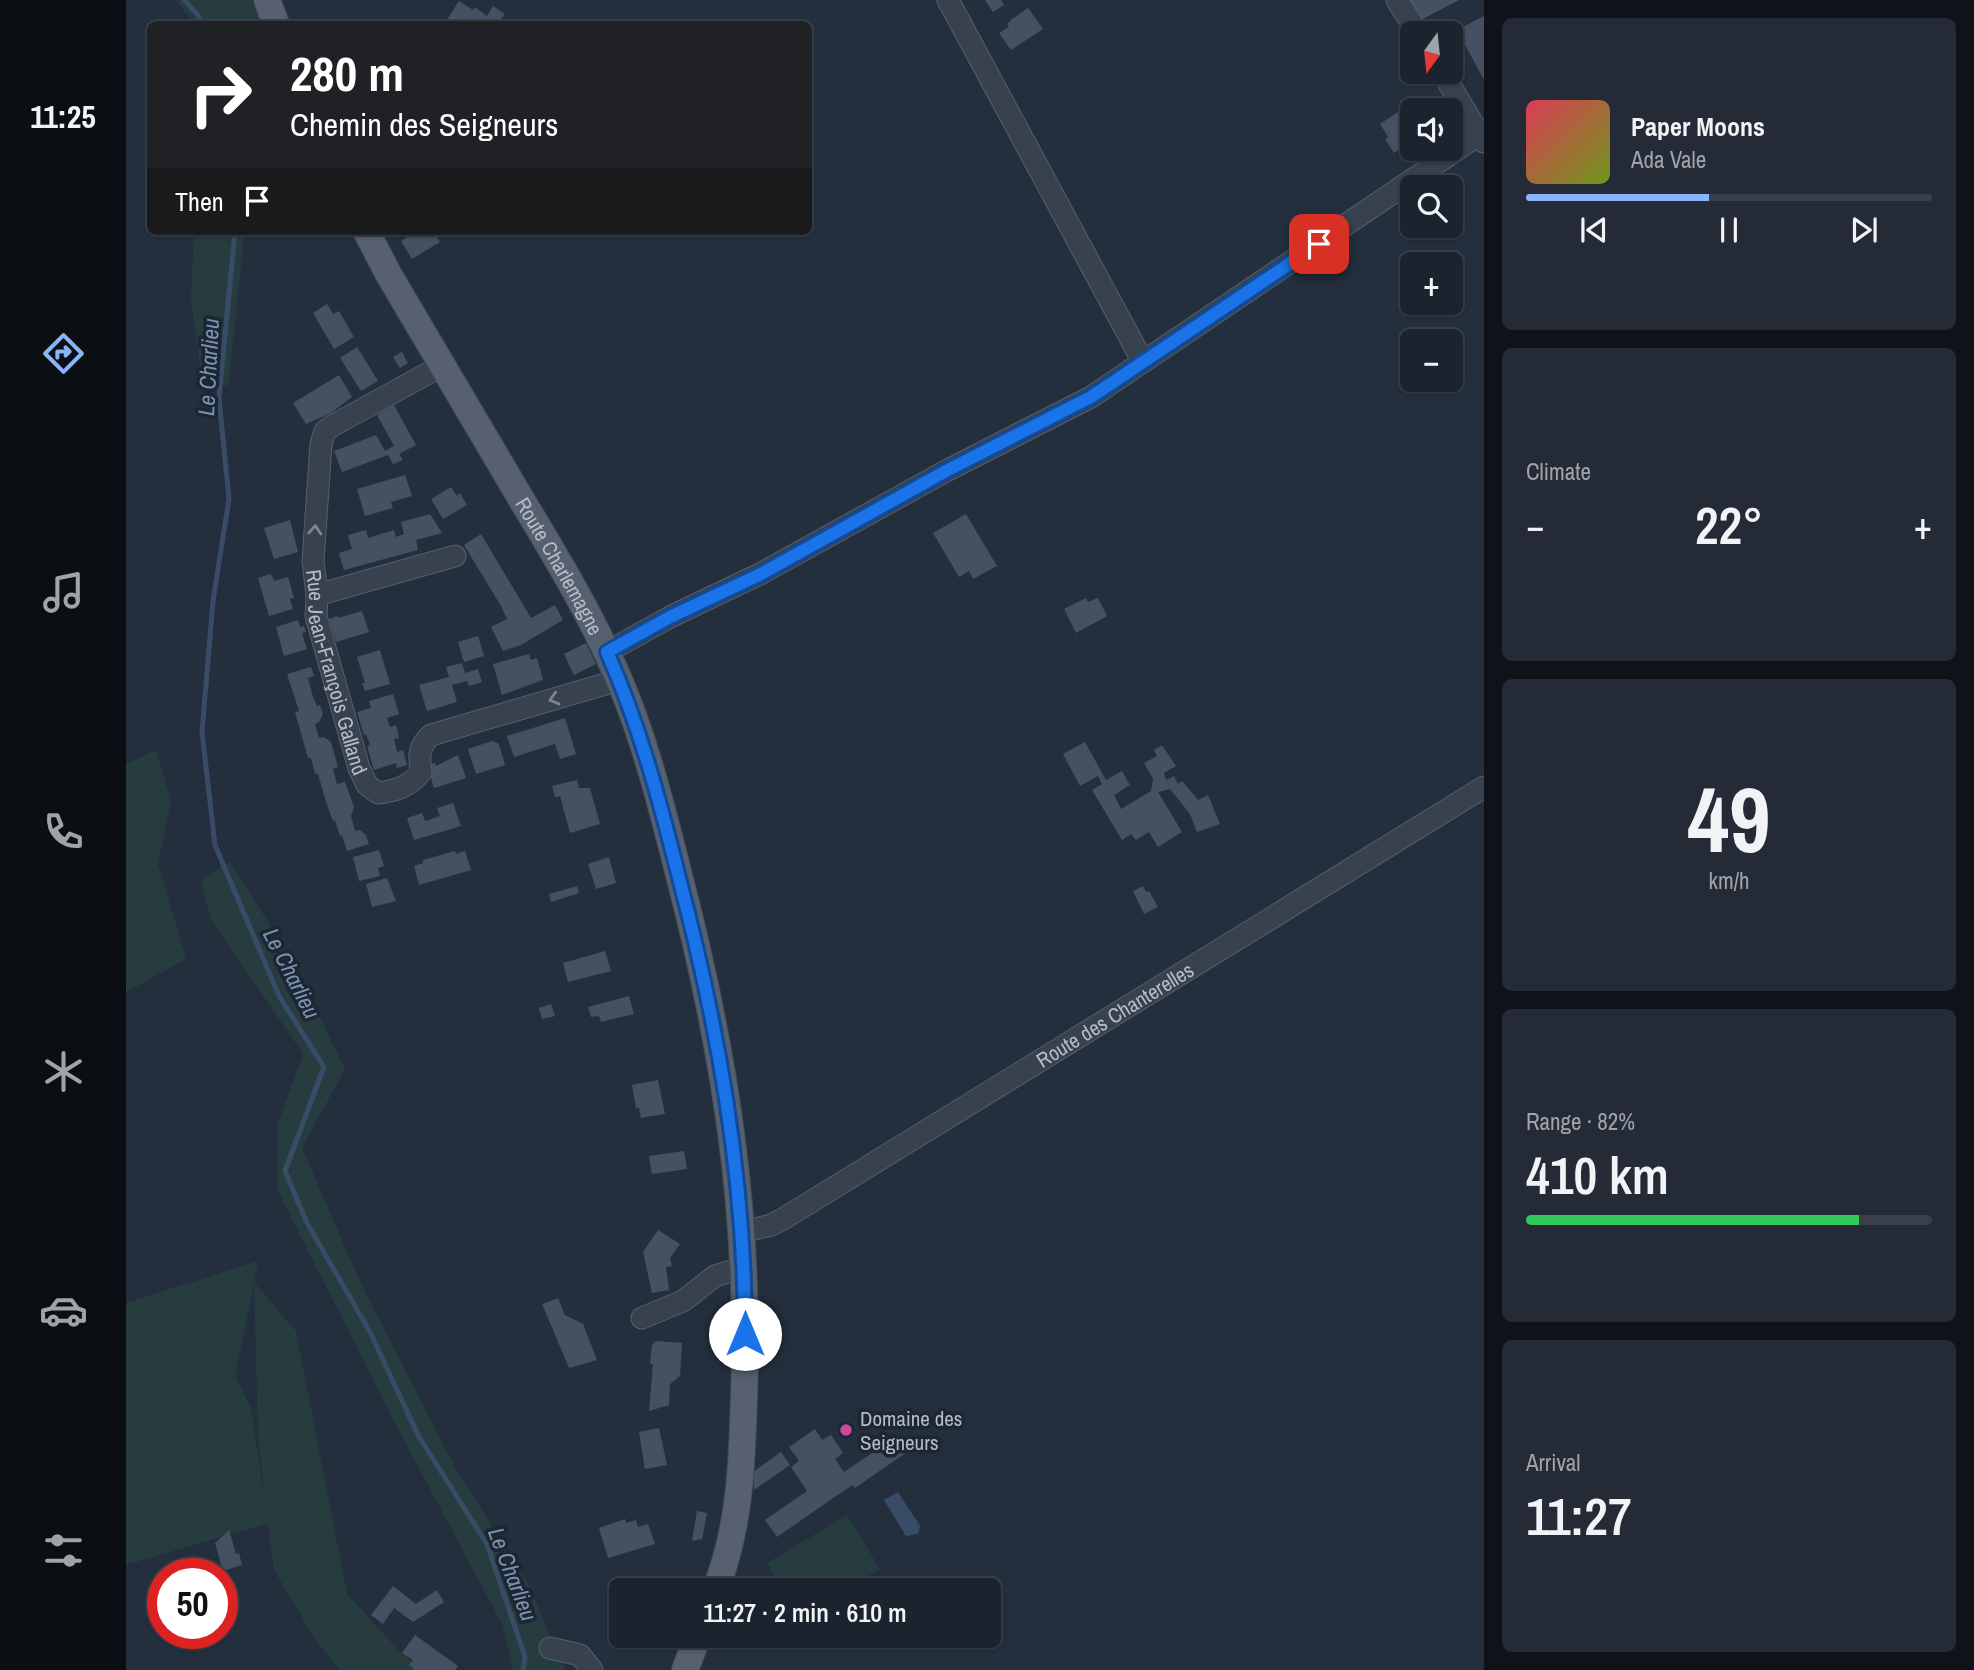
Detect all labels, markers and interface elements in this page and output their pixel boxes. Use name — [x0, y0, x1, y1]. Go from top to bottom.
north arrow — [1400, 21, 1463, 84]
map controls — [1400, 21, 1463, 392]
text: 280 m — [290, 40, 404, 106]
icon: right — [175, 49, 266, 140]
text: 11:25 — [30, 95, 96, 138]
button: sound — [1400, 98, 1463, 161]
text: Chemin des Seigneurs — [290, 103, 558, 146]
text: Paper Moons — [1631, 109, 1765, 144]
text: Ada Vale — [1631, 144, 1706, 175]
button: search — [1400, 175, 1463, 238]
icon: arrive — [238, 182, 276, 220]
text: Then — [175, 184, 224, 219]
icon: previous — [1575, 211, 1613, 249]
icon: pause — [1710, 211, 1748, 249]
icon: next — [1845, 211, 1883, 249]
pin — [1289, 214, 1349, 274]
icon: arrive — [1300, 225, 1338, 263]
button: + — [1400, 252, 1463, 315]
water label: Le Charlieu — [190, 318, 226, 416]
icon: directions — [39, 329, 88, 378]
button: − — [1400, 329, 1463, 392]
text: Climate — [1526, 456, 1591, 487]
text: 22° — [1695, 490, 1763, 560]
street label: Route Charlemagne — [509, 492, 610, 640]
text: − — [1526, 500, 1544, 551]
text: + — [1914, 500, 1932, 551]
one-way arrow — [307, 524, 322, 535]
icon: music — [39, 568, 88, 617]
street label: Rue Jean-François Galland — [300, 568, 375, 780]
one-way arrow — [548, 690, 560, 705]
text: 49 — [1688, 758, 1771, 880]
icon: phone — [39, 807, 88, 856]
text: km/h — [1709, 865, 1749, 896]
water label: Le Charlieu — [256, 923, 328, 1023]
street label: Route des Chanterelles — [1031, 955, 1199, 1074]
icon: climate — [39, 1047, 88, 1096]
text: Range · 82% — [1526, 1106, 1635, 1137]
text: 410 km — [1526, 1140, 1669, 1210]
icon: car — [39, 1286, 88, 1335]
position arrow — [708, 1297, 782, 1371]
place label: Domaine des Seigneurs — [860, 1404, 962, 1457]
marker: Domaine des Seigneurs — [838, 1422, 854, 1438]
text: Arrival — [1526, 1447, 1581, 1478]
text: 11:27 — [1526, 1481, 1632, 1551]
water label: Le Charlieu — [481, 1523, 545, 1625]
icon: filters — [39, 1526, 88, 1575]
speed limit sign: 50 — [147, 1558, 238, 1649]
text: 11:27 · 2 min · 610 m — [703, 1595, 907, 1630]

